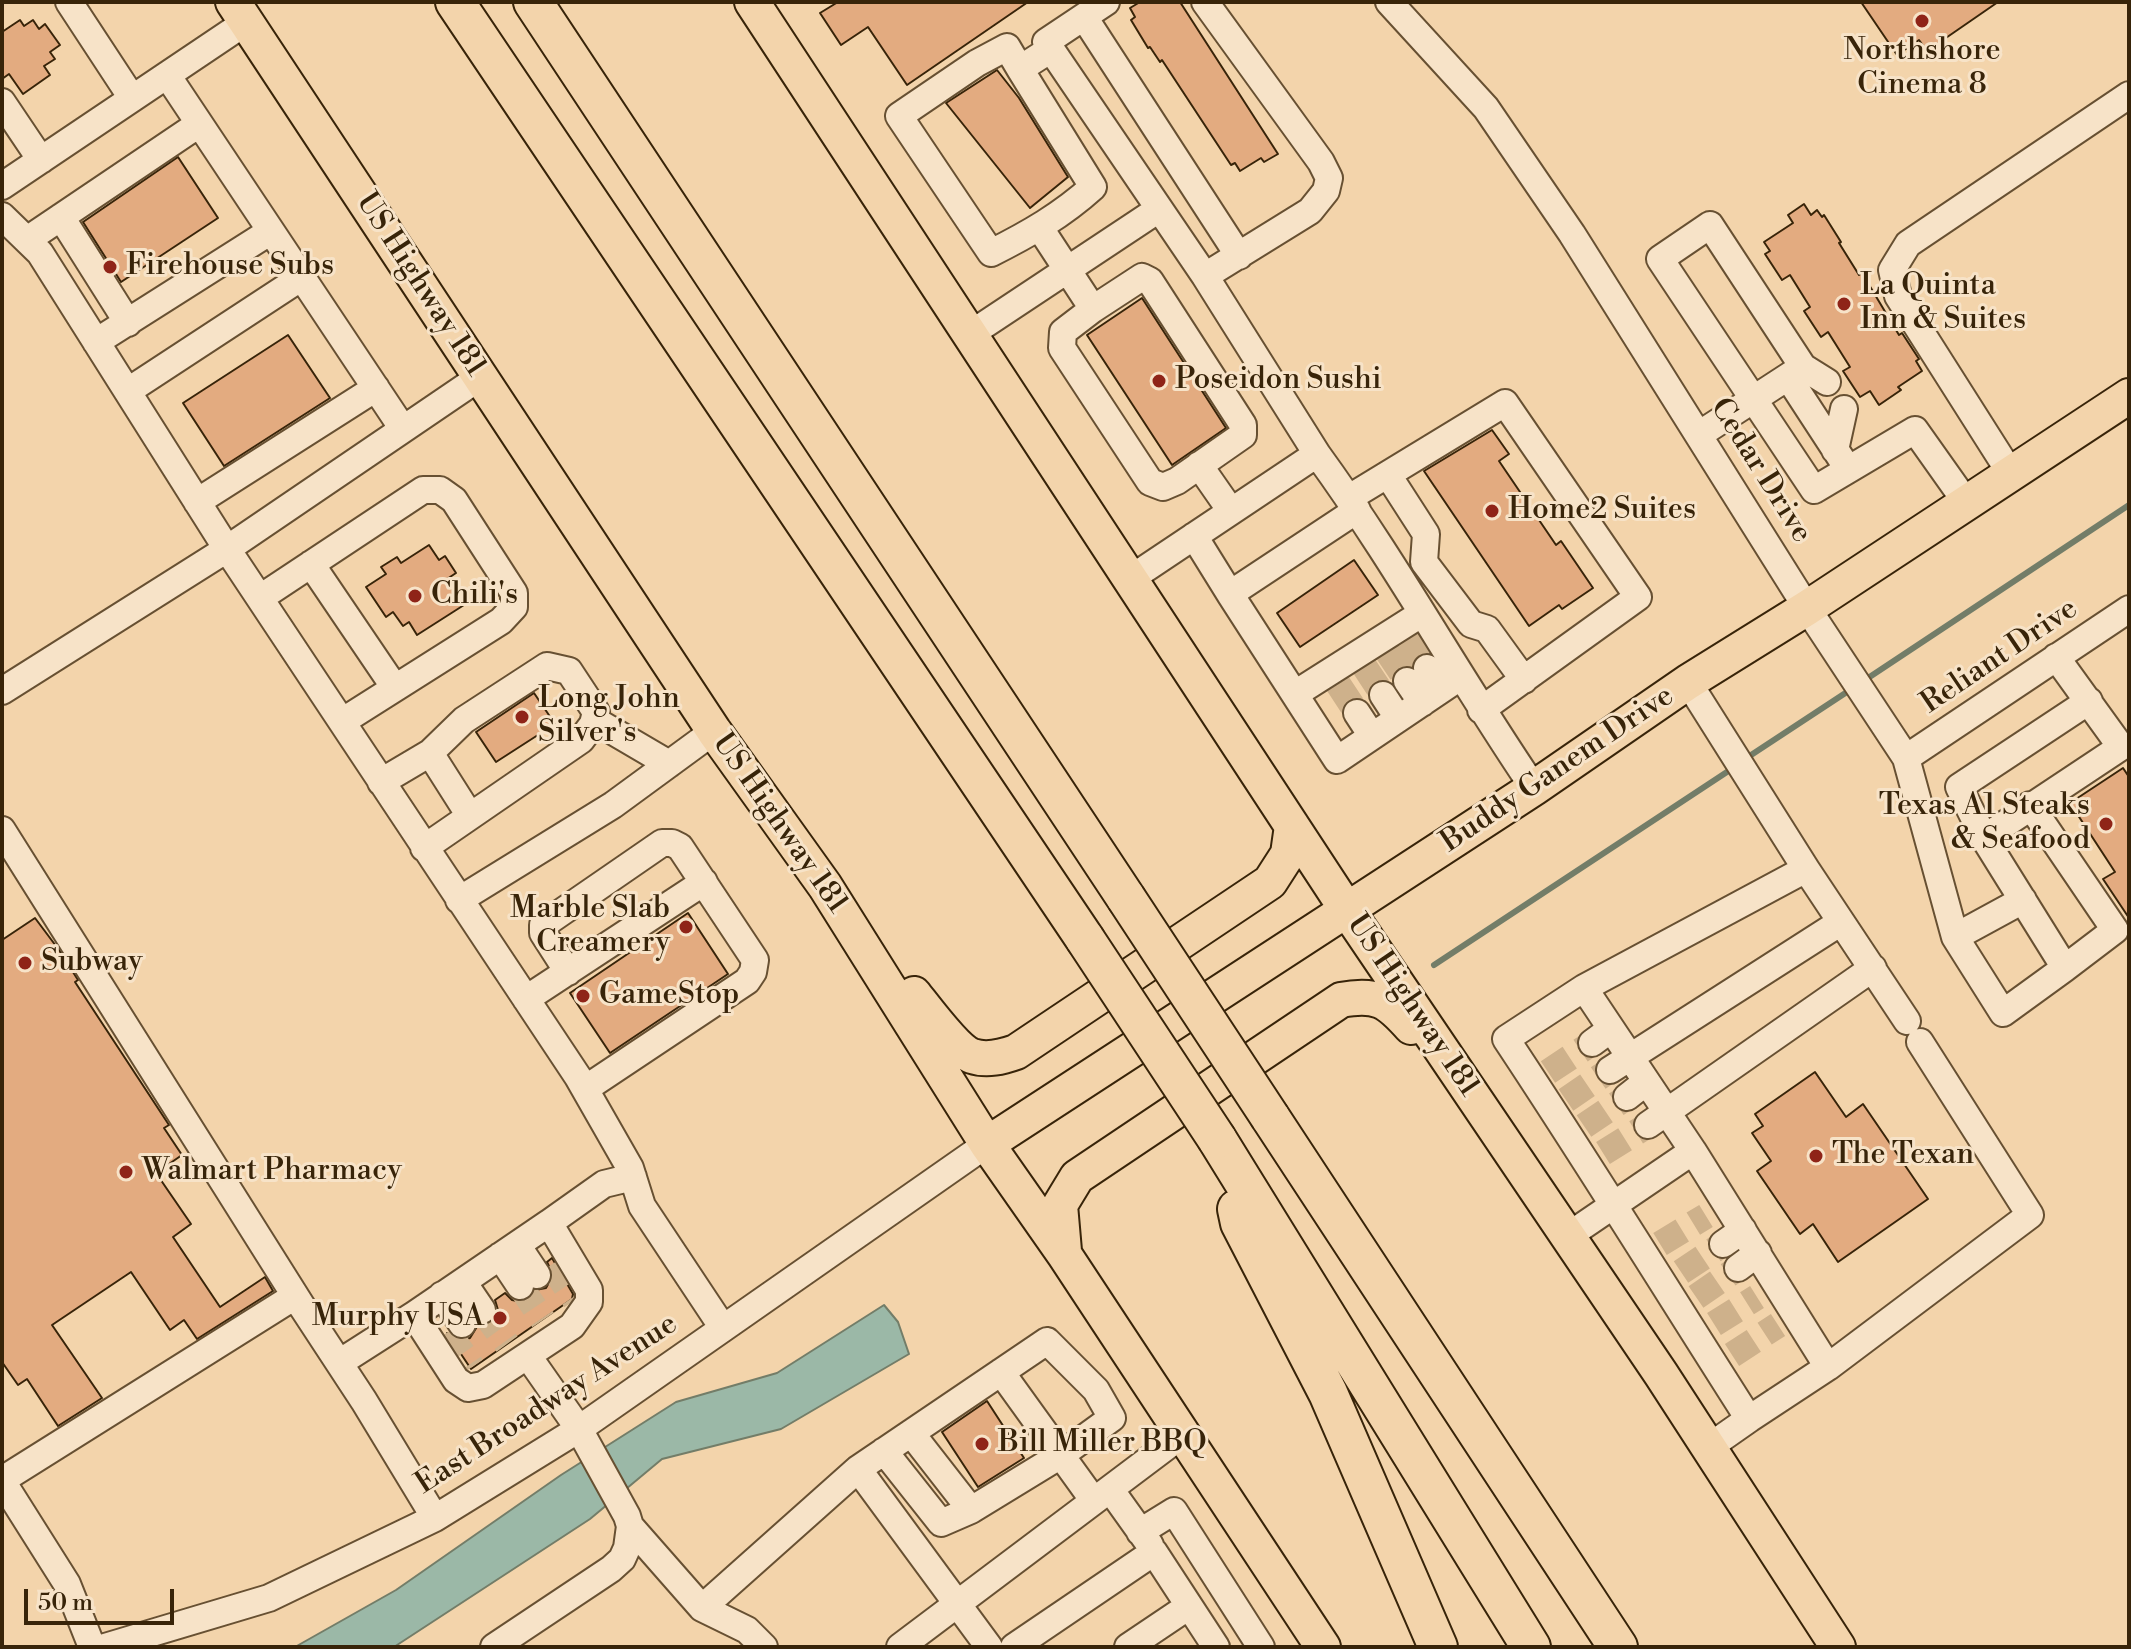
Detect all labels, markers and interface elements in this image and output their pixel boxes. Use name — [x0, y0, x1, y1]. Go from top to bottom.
marker: Northshore Cinema 8 — [1913, 12, 1931, 30]
place label: Northshore Cinema 8 — [1843, 34, 2001, 104]
street label: US Highway 181 — [347, 186, 493, 384]
place label: Firehouse Subs — [126, 249, 334, 285]
marker: Firehouse Subs — [101, 258, 119, 276]
place label: La Quinta Inn & Suites — [1860, 269, 2026, 340]
marker: La Quinta Inn & Suites — [1835, 295, 1853, 313]
place label: Poseidon Sushi — [1175, 363, 1382, 399]
marker: Poseidon Sushi — [1150, 372, 1168, 390]
street label: Cedar Drive — [1701, 392, 1819, 550]
place label: Home2 Suites — [1508, 493, 1696, 529]
marker: Home2 Suites — [1483, 502, 1501, 520]
place label: Chili's — [431, 578, 518, 614]
marker: Chili's — [406, 587, 424, 605]
street label: Reliant Drive — [1915, 592, 2085, 722]
street label: Buddy Ganem Drive — [1435, 679, 1681, 861]
place label: Long John Silver's — [538, 682, 680, 752]
marker: Long John Silver's — [513, 708, 531, 726]
street label: US Highway 181 — [703, 727, 855, 921]
place label: Texas A1 Steaks & Seafood — [1879, 789, 2090, 860]
marker: Texas A1 Steaks & Seafood — [2097, 815, 2115, 833]
place label: Marble Slab Creamery — [510, 892, 670, 962]
street label: US Highway 181 — [1338, 908, 1486, 1104]
marker: Marble Slab Creamery — [677, 918, 695, 936]
place label: Subway — [41, 945, 143, 981]
marker: Subway — [16, 954, 34, 972]
place label: GameStop — [599, 978, 739, 1014]
marker: GameStop — [574, 987, 592, 1005]
place label: The Texan — [1832, 1138, 1974, 1174]
marker: The Texan — [1807, 1147, 1825, 1165]
place label: Walmart Pharmacy — [142, 1154, 402, 1190]
marker: Walmart Pharmacy — [117, 1163, 135, 1181]
place label: Murphy USA — [312, 1300, 484, 1336]
street label: East Broadway Avenue — [409, 1307, 685, 1503]
marker: Murphy USA — [491, 1309, 509, 1327]
place label: Bill Miller BBQ — [998, 1426, 1207, 1462]
marker: Bill Miller BBQ — [973, 1435, 991, 1453]
scale bar — [28, 1573, 178, 1623]
text: 50 m — [38, 1588, 93, 1618]

